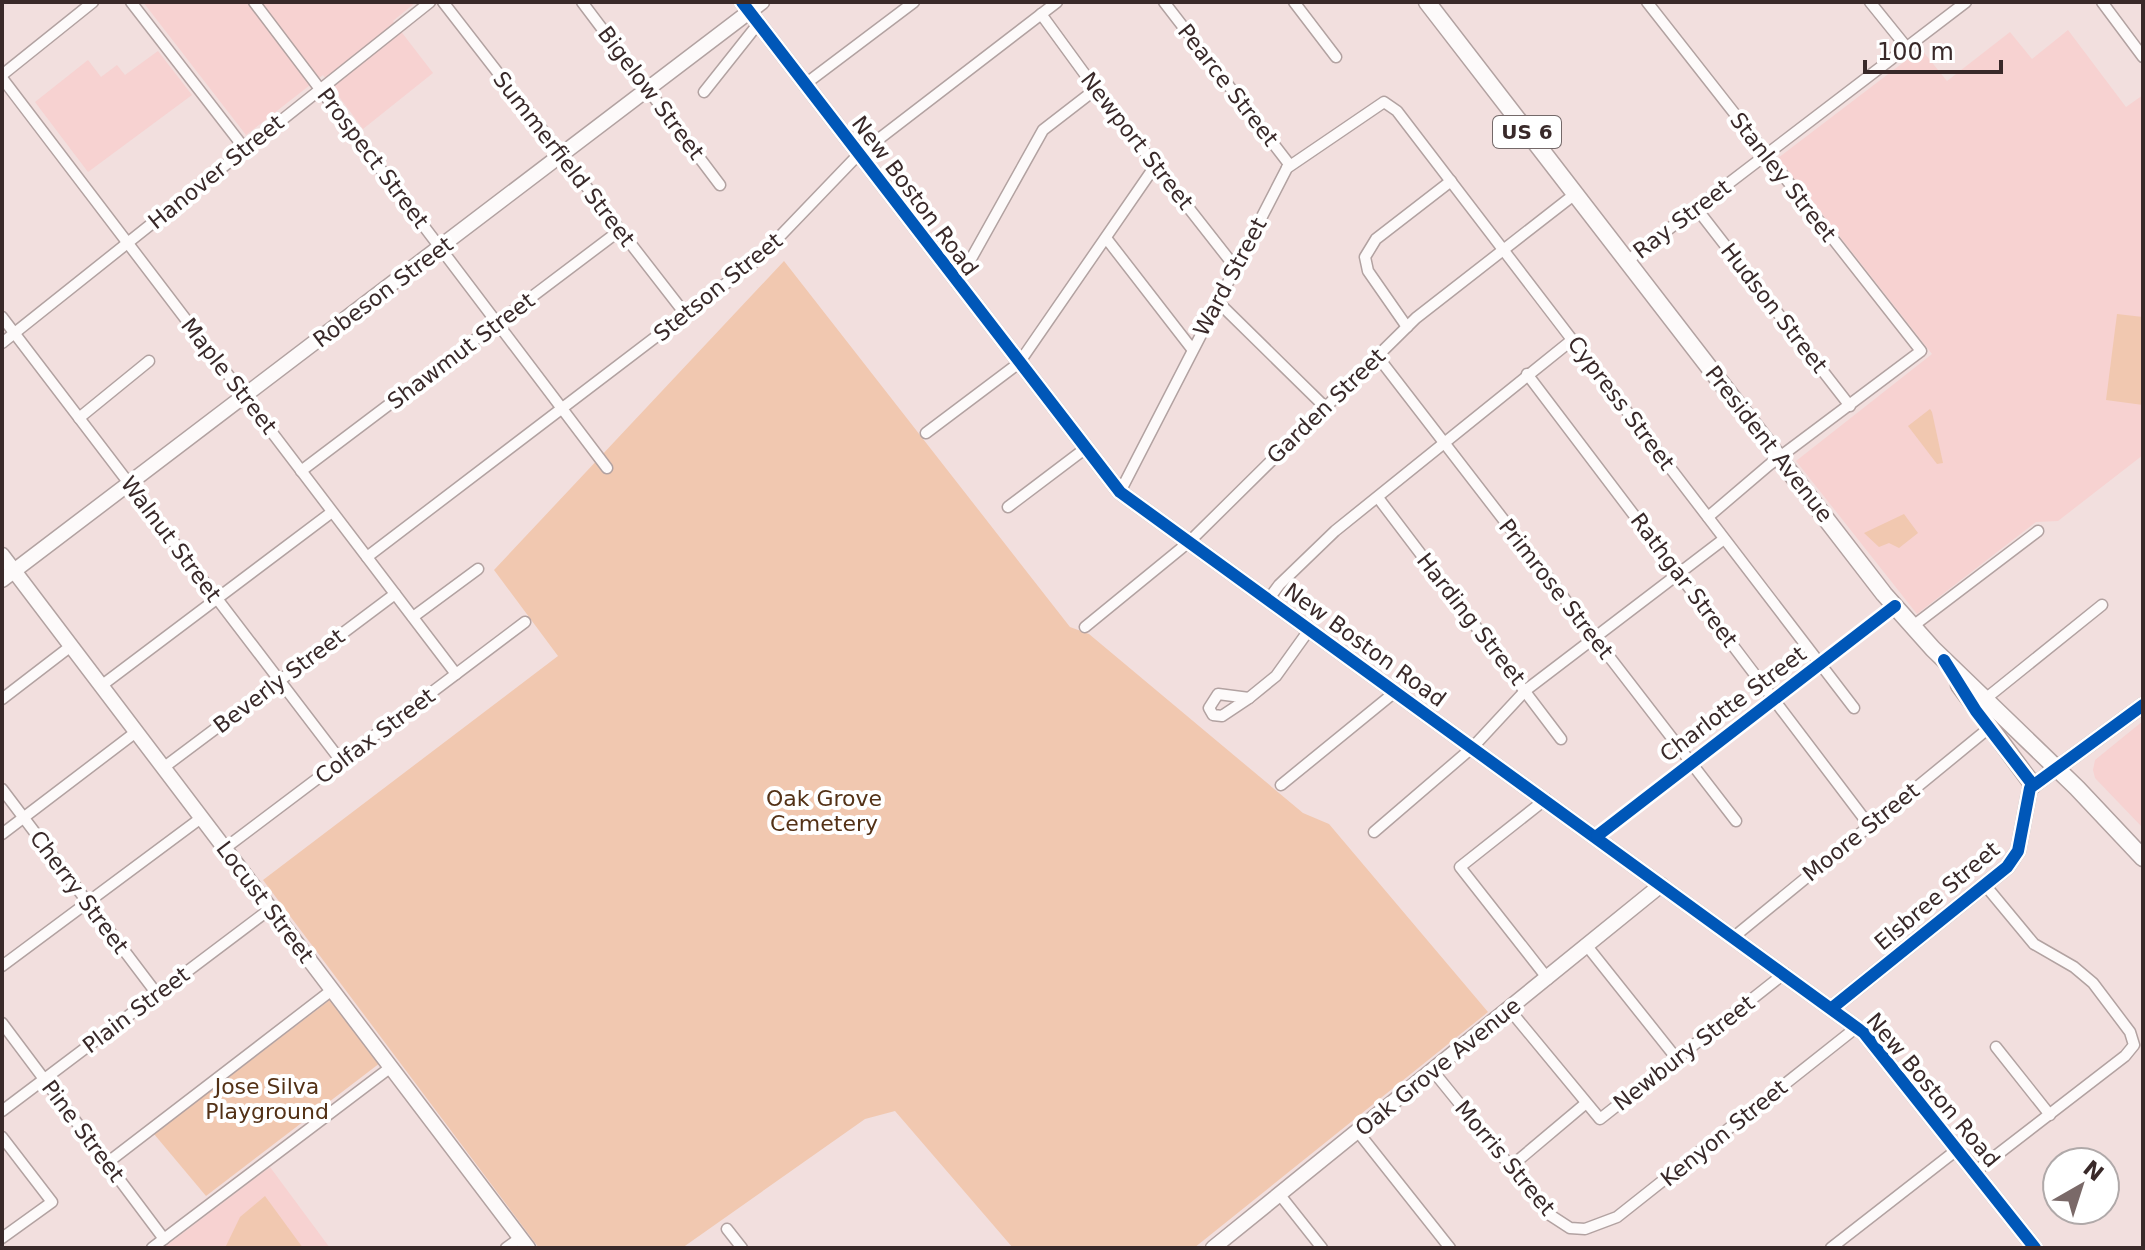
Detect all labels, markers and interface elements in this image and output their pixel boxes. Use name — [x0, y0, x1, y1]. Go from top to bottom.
street label: Pearce Street — [1173, 19, 1283, 151]
street label: Bigelow Street — [593, 22, 709, 165]
scale bar — [1865, 24, 2001, 74]
text: 100 m — [1877, 38, 1954, 66]
street label: Summerfield Street — [488, 67, 640, 252]
street label: Newport Street — [1076, 68, 1198, 215]
street label: Prospect Street — [312, 83, 434, 233]
street label: Stanley Street — [1725, 108, 1841, 247]
street label: Hanover Street — [143, 110, 289, 234]
street label: New Boston Road — [847, 111, 983, 281]
road number: US 6 — [1493, 116, 1561, 148]
street label: Ray Street — [1628, 174, 1736, 264]
street label: Ward Street — [1188, 213, 1272, 340]
street label: Stetson Street — [649, 228, 787, 346]
street label: Robeson Street — [308, 231, 458, 353]
street label: Hudson Street — [1716, 238, 1832, 378]
street label: Shawmut Street — [383, 287, 540, 414]
street label: Maple Street — [176, 313, 282, 439]
street label: Cypress Street — [1563, 331, 1680, 475]
street label: Garden Street — [1262, 343, 1391, 469]
street label: President Avenue — [1700, 361, 1838, 527]
street label: Walnut Street — [116, 471, 226, 607]
street label: Rathgar Street — [1626, 508, 1743, 652]
street label: Primrose Street — [1494, 514, 1619, 664]
street label: Harding Street — [1412, 548, 1530, 690]
street label: New Boston Road — [1279, 578, 1451, 712]
street label: Beverly Street — [209, 623, 350, 738]
street label: Charlotte Street — [1655, 641, 1811, 767]
street label: Colfax Street — [310, 683, 440, 789]
street label: Moore Street — [1798, 777, 1924, 886]
park label: Oak Grove Cemetery — [766, 786, 882, 836]
street label: Cherry Street — [25, 826, 134, 959]
street label: Locust Street — [211, 836, 319, 968]
street label: Elsbree Street — [1870, 836, 2005, 955]
street label: Plain Street — [78, 962, 194, 1058]
street label: Newbury Street — [1609, 990, 1760, 1116]
street label: Oak Grove Avenue — [1351, 993, 1525, 1141]
street label: New Boston Road — [1861, 1008, 2005, 1172]
park label: Jose Silva Playground — [205, 1074, 329, 1124]
street label: Kenyon Street — [1656, 1074, 1792, 1192]
street label: Pine Street — [37, 1075, 129, 1187]
street label: Morris Street — [1450, 1096, 1560, 1221]
north arrow — [2041, 1146, 2121, 1226]
text: N — [2078, 1155, 2108, 1186]

